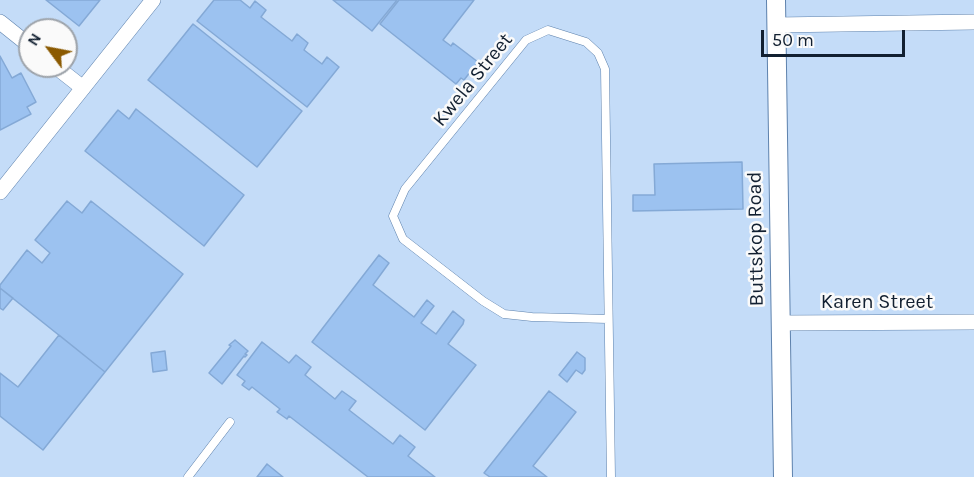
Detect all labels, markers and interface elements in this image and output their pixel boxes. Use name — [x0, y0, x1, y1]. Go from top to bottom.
north arrow — [18, 18, 78, 78]
scale bar — [764, 18, 908, 56]
street label: Kwela Street — [428, 28, 518, 132]
text: N — [23, 29, 45, 49]
text: 50 m — [772, 29, 814, 51]
street label: Buttskop Road — [743, 171, 769, 307]
street label: Karen Street — [821, 290, 933, 314]

